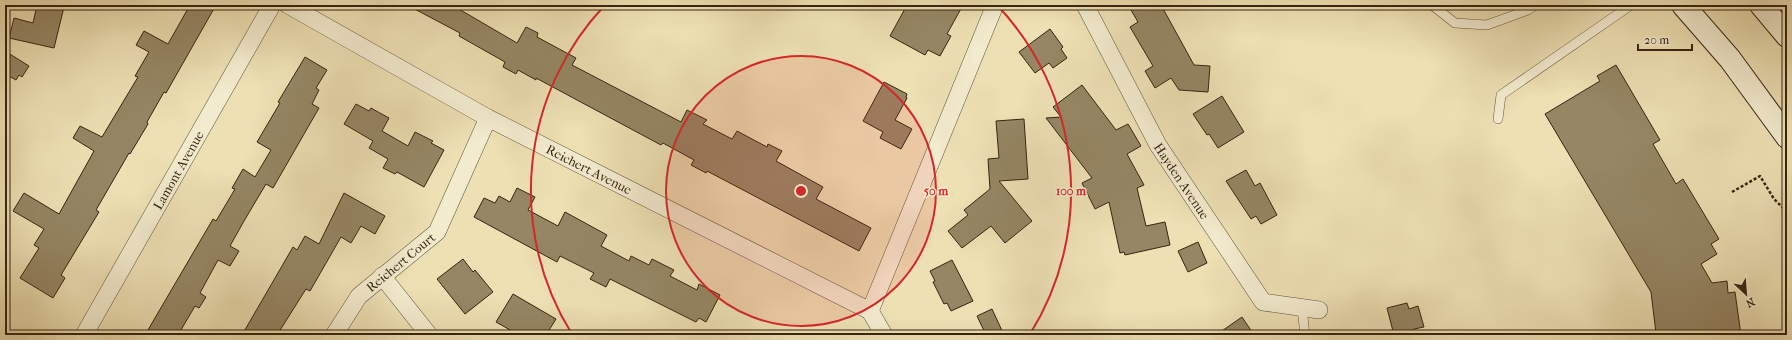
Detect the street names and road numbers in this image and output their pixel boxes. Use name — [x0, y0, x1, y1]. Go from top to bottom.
street label: Lamont Avenue — [150, 128, 207, 212]
street label: Hayden Avenue — [1151, 140, 1213, 223]
street label: Reichert Avenue — [544, 142, 635, 198]
street label: Reichert Court — [363, 229, 439, 295]

